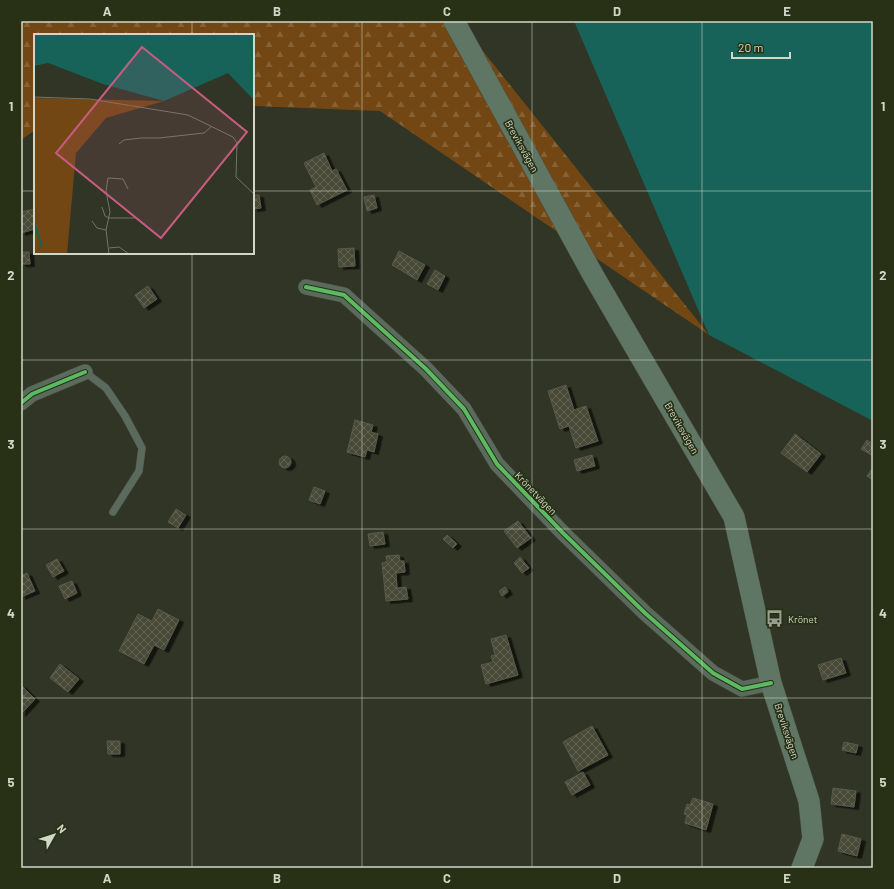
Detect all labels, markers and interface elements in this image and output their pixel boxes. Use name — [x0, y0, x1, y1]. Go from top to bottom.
text: A — [103, 3, 112, 19]
text: B — [273, 3, 281, 19]
text: C — [443, 3, 451, 19]
text: D — [613, 3, 621, 19]
text: E — [783, 3, 791, 19]
inset map — [34, 34, 254, 254]
scale bar — [732, 34, 790, 60]
text: 20 m — [738, 40, 764, 54]
text: 1 — [9, 98, 13, 114]
text: 1 — [881, 98, 885, 114]
street label: Breviksvägen — [503, 118, 541, 174]
text: 2 — [7, 267, 15, 283]
text: 2 — [879, 267, 887, 283]
street label: Breviksvägen — [662, 400, 702, 456]
text: 3 — [7, 436, 15, 452]
text: 3 — [879, 436, 887, 452]
street label: Krönetvägen — [513, 469, 559, 517]
text: 4 — [7, 605, 15, 621]
text: 4 — [879, 605, 887, 621]
bus stop icon: Krönet — [765, 609, 785, 629]
place label: Krönet — [788, 613, 818, 625]
street label: Breviksvägen — [772, 702, 802, 760]
text: 5 — [7, 774, 15, 790]
text: 5 — [879, 774, 887, 790]
north arrow — [34, 815, 74, 855]
text: N — [55, 821, 70, 835]
text: A — [103, 870, 112, 886]
text: B — [273, 870, 281, 886]
text: C — [443, 870, 451, 886]
text: D — [613, 870, 621, 886]
text: E — [783, 870, 791, 886]

